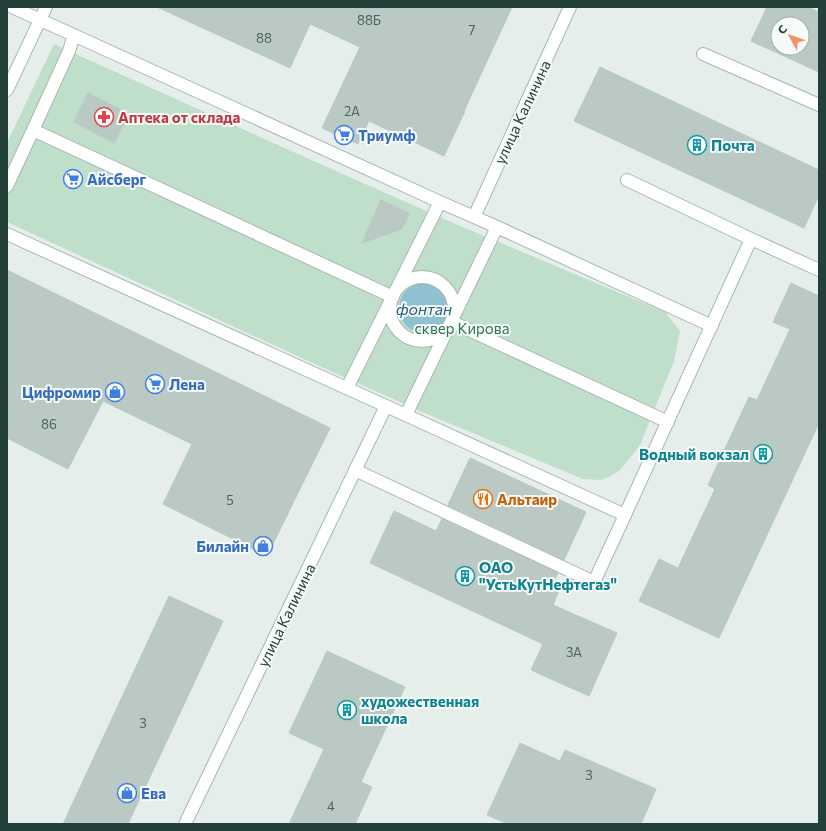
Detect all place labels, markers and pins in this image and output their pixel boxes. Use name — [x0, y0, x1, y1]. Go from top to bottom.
pharmacy icon: Аптека от склада — [93, 106, 115, 128]
place label: Аптека от склада — [118, 108, 241, 126]
supermarket icon: Триумф — [333, 124, 355, 146]
place label: Триумф — [358, 126, 416, 144]
building icon: Почта — [686, 134, 708, 156]
place label: Почта — [711, 136, 755, 154]
supermarket icon: Айсберг — [62, 168, 84, 190]
place label: Айсберг — [87, 170, 147, 188]
supermarket icon: Лена — [144, 373, 166, 395]
place label: Лена — [169, 375, 205, 393]
shop icon: Цифромир — [104, 381, 126, 403]
place label: Цифромир — [22, 383, 101, 401]
building icon: Водный вокзал — [752, 443, 774, 465]
place label: Водный вокзал — [639, 445, 749, 463]
restaurant icon: Альтаир — [472, 488, 494, 510]
place label: Альтаир — [497, 490, 557, 508]
shop icon: Билайн — [252, 535, 274, 557]
place label: Билайн — [196, 537, 249, 555]
place label: ОАО "УстьКутНефтегаз" — [479, 558, 617, 593]
building icon: ОАО "УстьКутНефтегаз" — [454, 565, 476, 587]
place label: художественная школа — [361, 692, 479, 727]
building icon: художественная школа — [336, 699, 358, 721]
shop icon: Ева — [116, 782, 138, 804]
place label: Ева — [141, 784, 166, 802]

